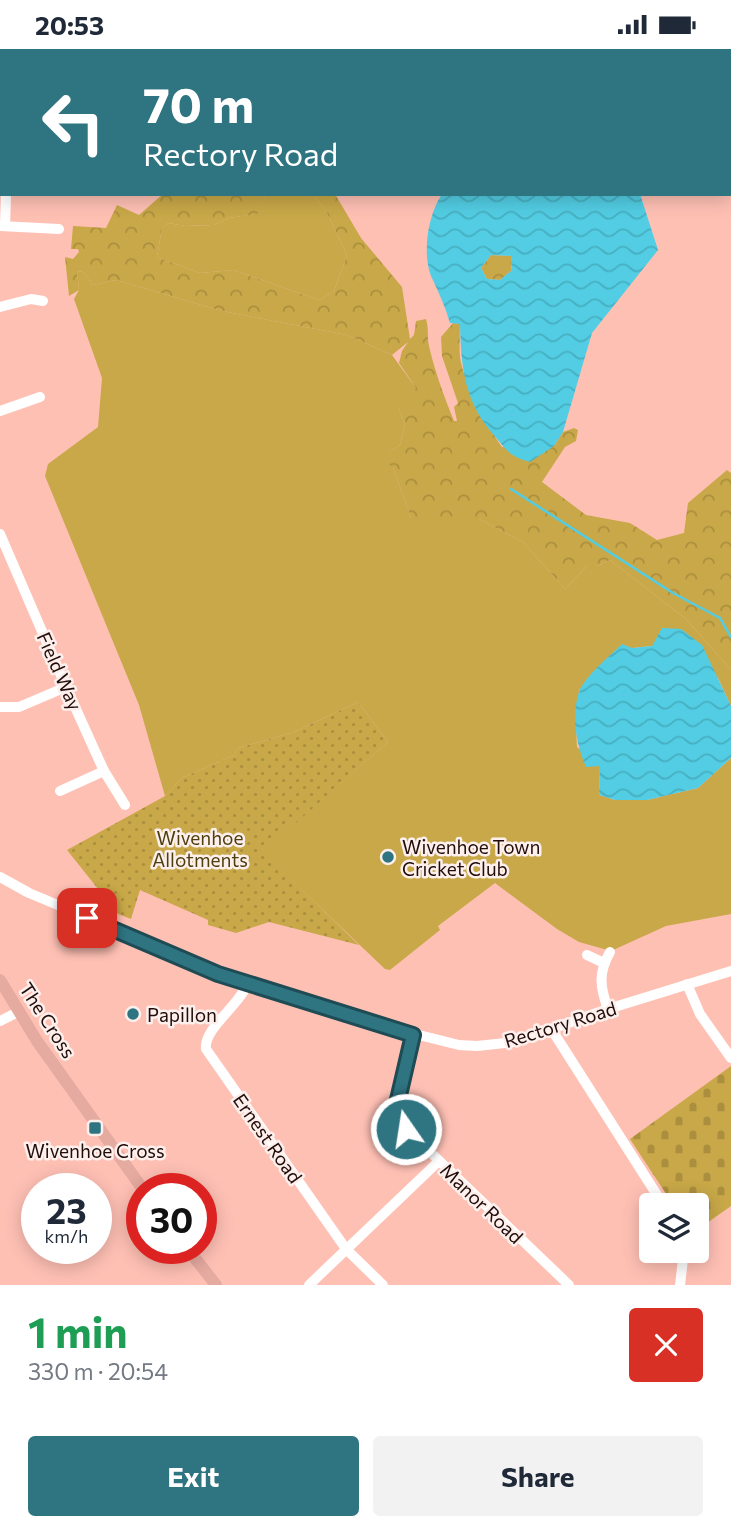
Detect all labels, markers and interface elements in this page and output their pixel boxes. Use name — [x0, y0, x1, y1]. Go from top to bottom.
text: 20:53 — [35, 9, 104, 40]
text: 70 m — [143, 73, 254, 133]
icon: left — [28, 77, 119, 168]
text: Rectory Road — [143, 133, 338, 173]
street label: Field Way — [33, 628, 87, 714]
park label: Wivenhoe Allotments — [152, 826, 248, 871]
place label: Wivenhoe Town Cricket Club — [402, 835, 540, 880]
marker: Wivenhoe Town Cricket Club — [380, 849, 396, 865]
pin — [57, 888, 117, 948]
icon: arrive — [68, 899, 106, 937]
street label: The Cross — [15, 978, 81, 1062]
street label: Rectory Road — [501, 996, 619, 1052]
place label: Papillon — [147, 1003, 217, 1026]
marker: Papillon — [125, 1006, 141, 1022]
street label: Ernest Road — [229, 1089, 307, 1187]
position arrow — [369, 1092, 443, 1166]
marker: Wivenhoe Cross — [87, 1120, 103, 1136]
place label: Wivenhoe Cross — [25, 1139, 165, 1162]
street label: Manor Road — [436, 1158, 528, 1248]
speed limit sign: 30 — [126, 1173, 217, 1264]
text: 23 — [46, 1188, 87, 1231]
map controls — [639, 1193, 709, 1263]
button: layers — [639, 1193, 709, 1263]
text: km/h — [45, 1225, 88, 1247]
text: 1 min — [28, 1305, 128, 1357]
button: close — [629, 1308, 703, 1382]
text: 330 m · 20:54 — [28, 1357, 168, 1385]
button: Exit — [28, 1436, 359, 1516]
button: Share — [373, 1436, 703, 1516]

